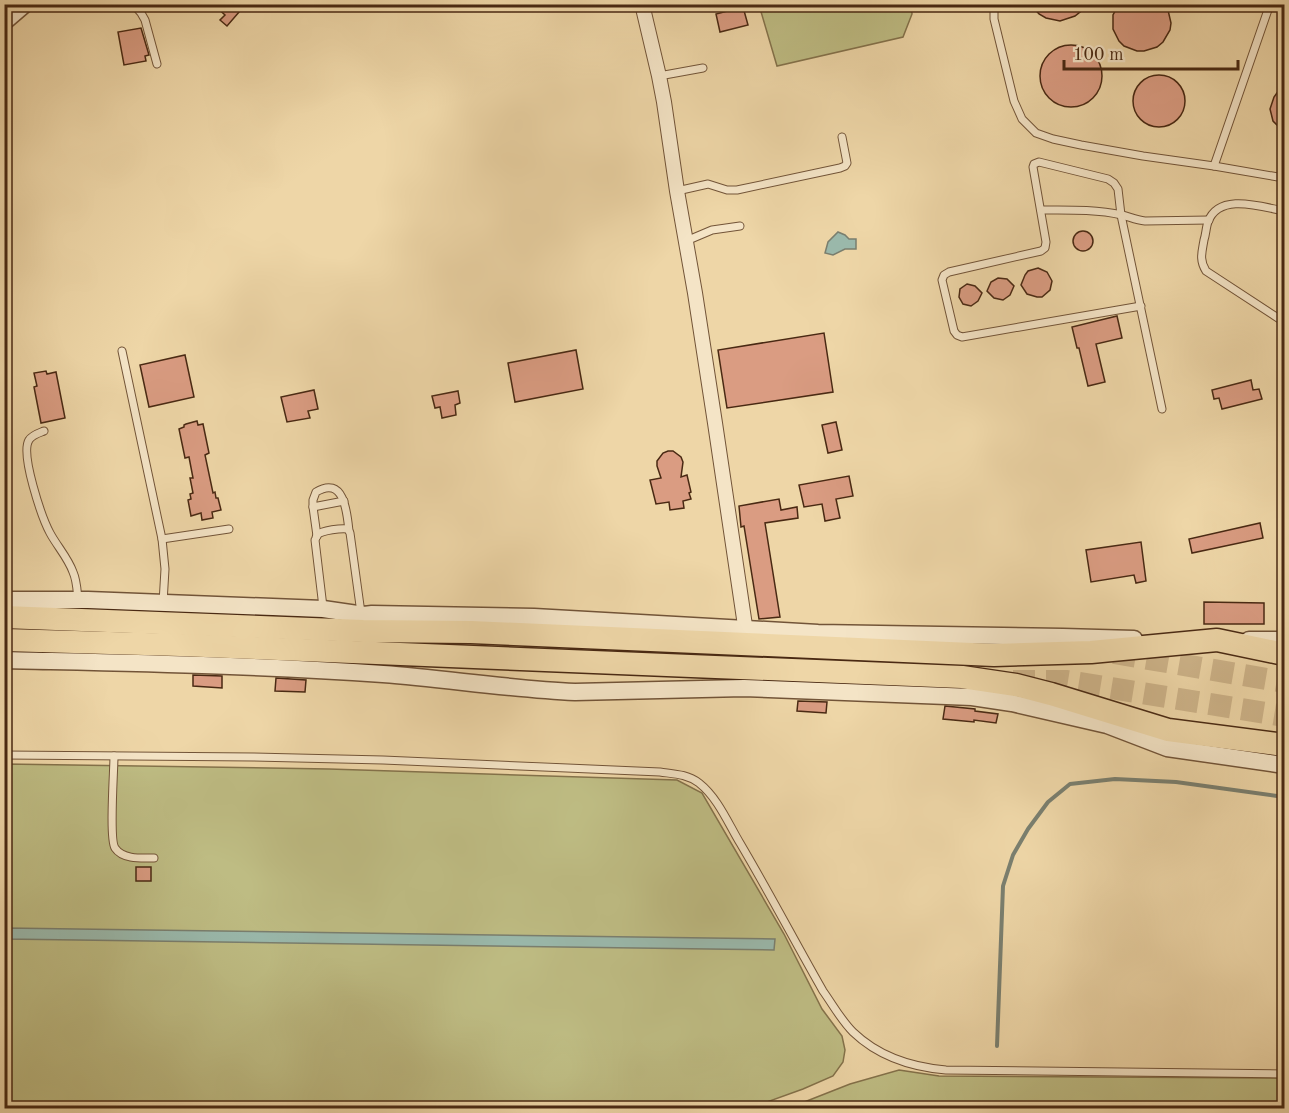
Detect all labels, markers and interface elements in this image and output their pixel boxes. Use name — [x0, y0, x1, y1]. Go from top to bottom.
scale bar — [1064, 33, 1238, 71]
text: 100 m — [1073, 46, 1124, 64]

